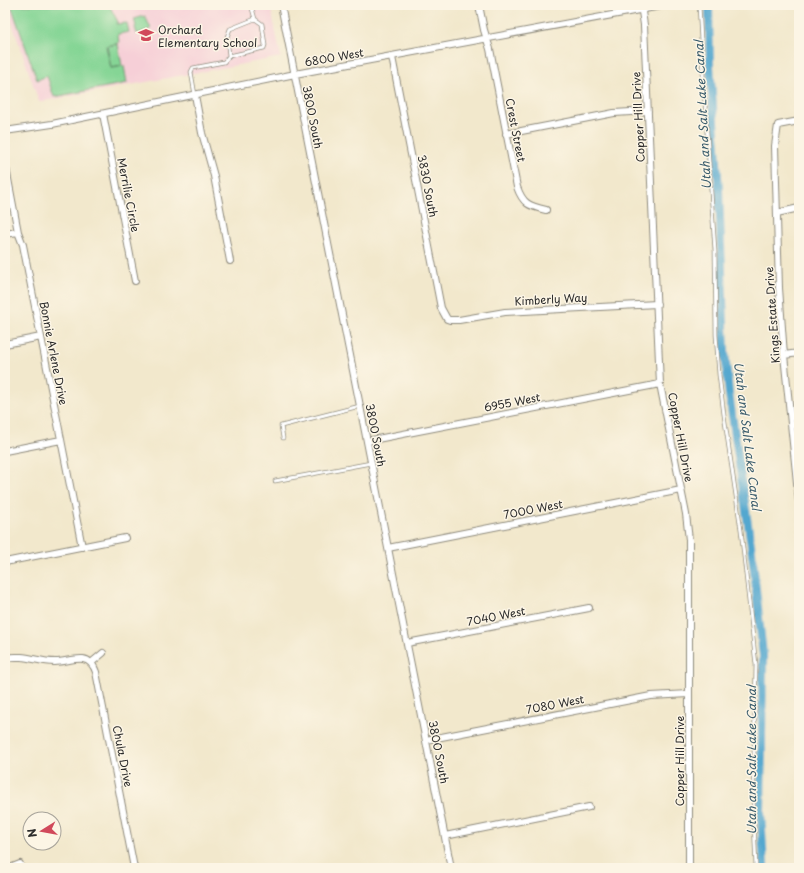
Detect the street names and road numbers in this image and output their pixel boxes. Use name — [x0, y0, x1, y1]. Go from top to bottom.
street label: 6800 West — [303, 43, 365, 71]
street label: Copper Hill Drive — [627, 71, 649, 163]
street label: 3800 South — [299, 84, 327, 150]
street label: Crest Street — [501, 97, 531, 164]
street label: 3830 South — [414, 153, 442, 219]
street label: Merrilie Circle — [113, 156, 145, 234]
street label: Kings Estate Drive — [760, 266, 784, 364]
street label: Kimberly Way — [514, 289, 588, 309]
street label: Bonnie Arlene Drive — [36, 300, 72, 406]
street label: 6955 West — [482, 388, 542, 416]
street label: Copper Hill Drive — [664, 391, 698, 483]
street label: 3800 South — [362, 402, 390, 468]
street label: 7000 West — [502, 495, 565, 523]
street label: 7040 West — [465, 602, 527, 630]
street label: 7080 West — [525, 690, 586, 718]
street label: Copper Hill Drive — [671, 715, 688, 806]
street label: 3800 South — [425, 719, 453, 785]
street label: Chula Drive — [109, 724, 137, 788]

